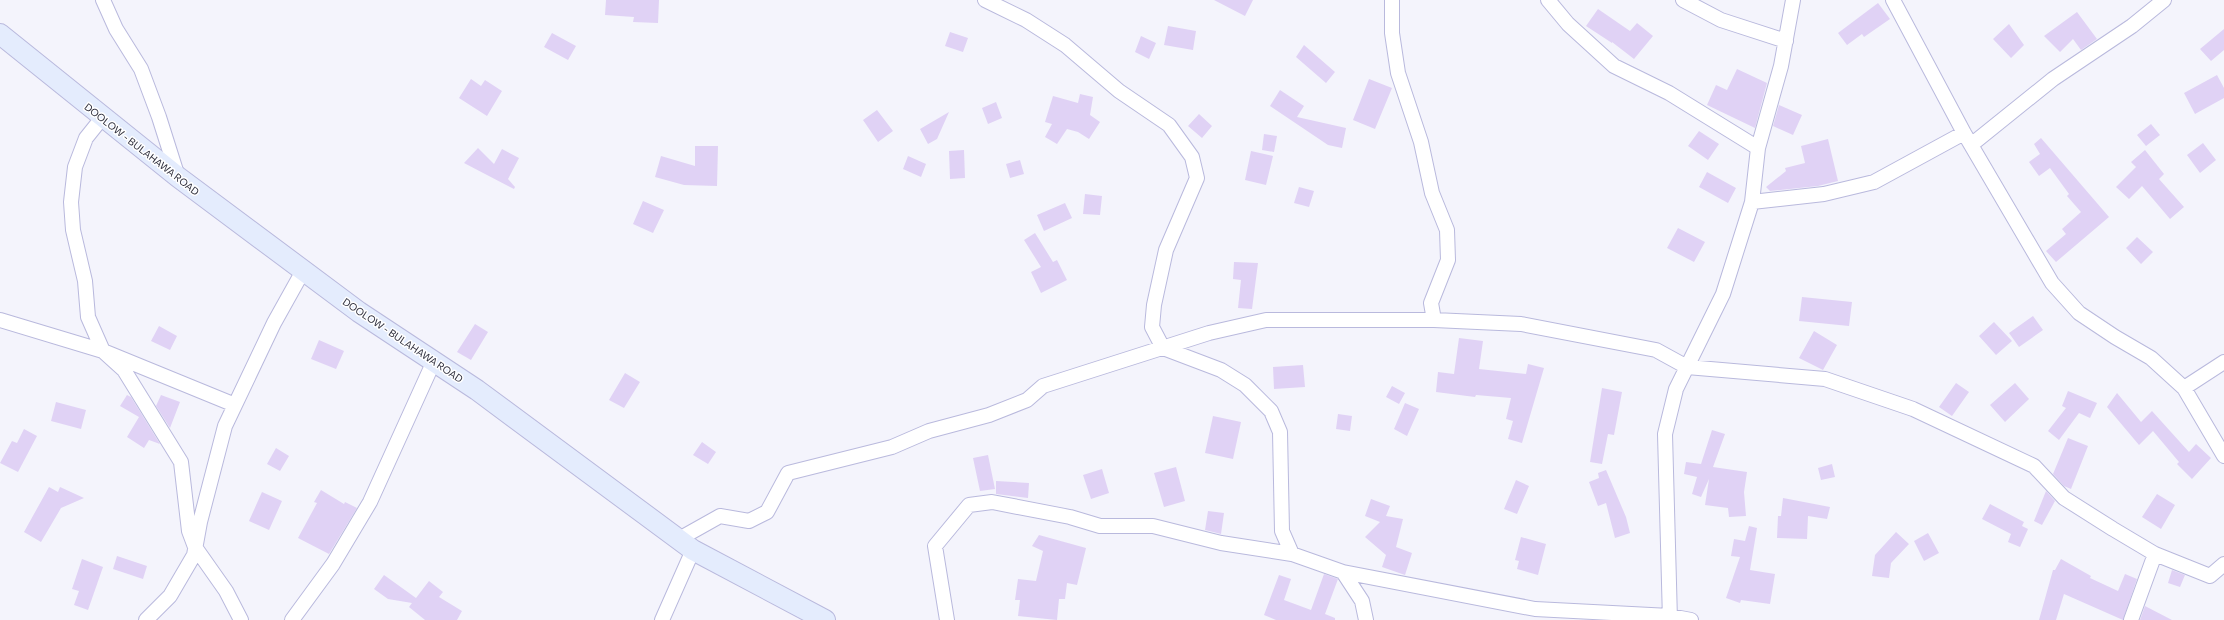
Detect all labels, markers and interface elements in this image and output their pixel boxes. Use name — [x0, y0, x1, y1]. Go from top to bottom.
street label: DOOLOW - BULAHAWA ROAD — [82, 100, 202, 198]
street label: DOOLOW - BULAHAWA ROAD — [341, 295, 465, 385]

